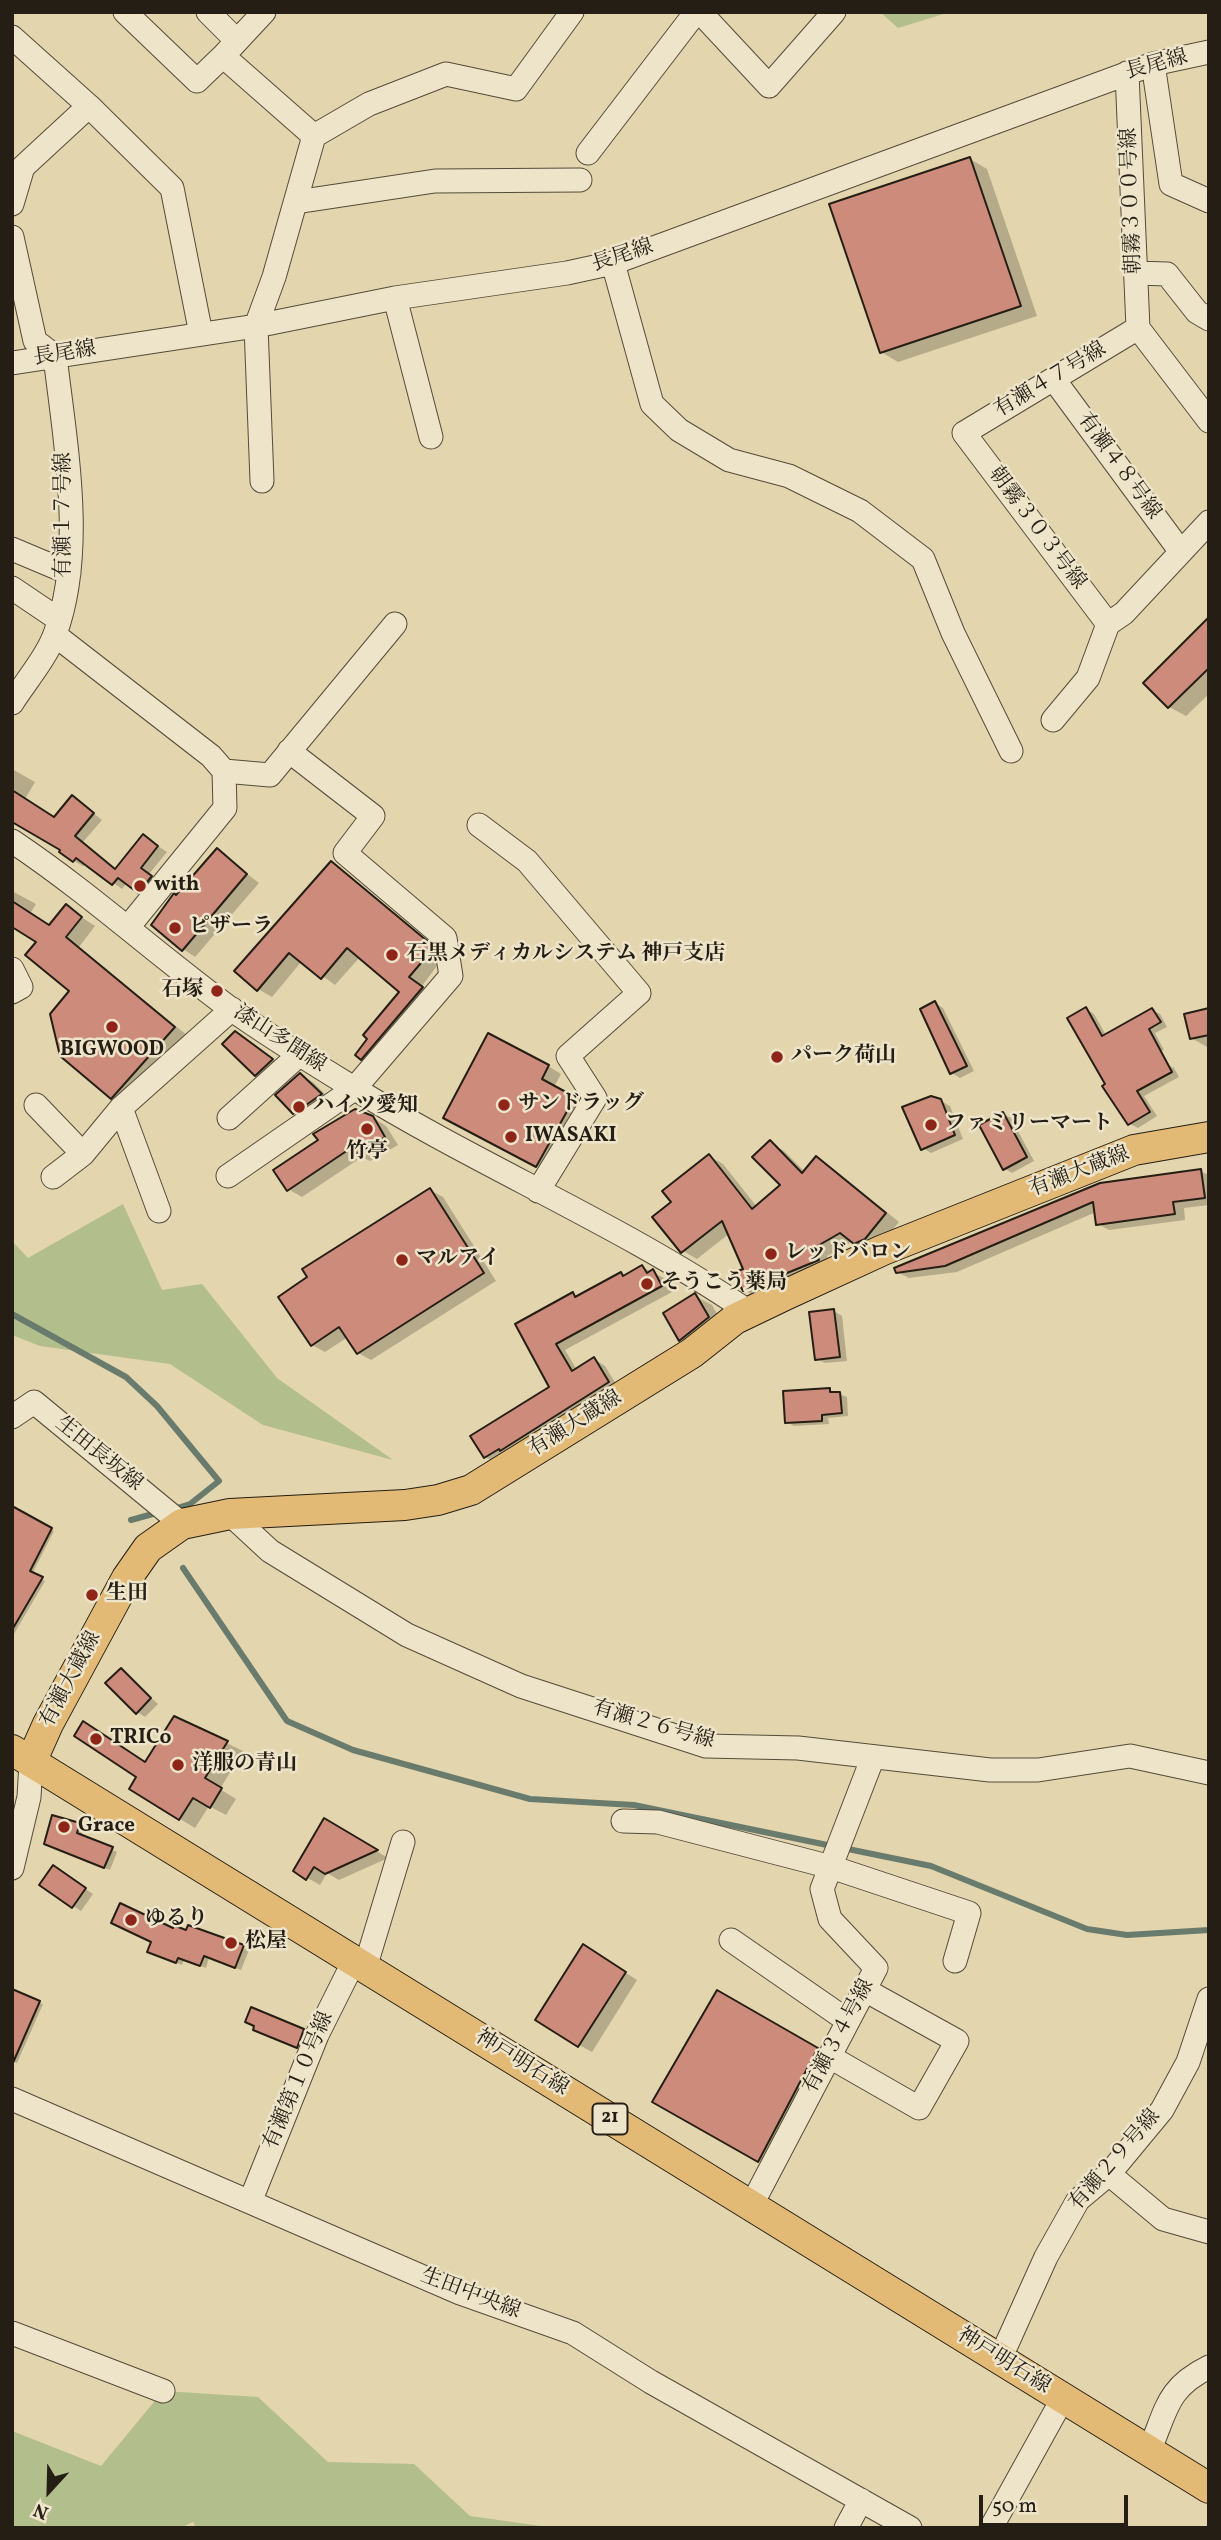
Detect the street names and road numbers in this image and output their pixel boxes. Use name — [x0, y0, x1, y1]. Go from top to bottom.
street label: 長尾線 — [1123, 46, 1191, 86]
street label: 朝霧３００号線 — [1118, 127, 1148, 275]
street label: 長尾線 — [589, 235, 657, 279]
street label: 長尾線 — [32, 338, 98, 372]
street label: 有瀬４７号線 — [991, 338, 1111, 424]
street label: 有瀬４８号線 — [1071, 409, 1165, 525]
street label: 有瀬１７号線 — [52, 452, 78, 578]
street label: 朝霧３０３号線 — [982, 463, 1090, 595]
street label: 漆山多聞線 — [228, 1001, 330, 1079]
street label: 有瀬大蔵線 — [1026, 1142, 1134, 1204]
street label: 有瀬大蔵線 — [525, 1386, 627, 1464]
street label: 生田長坂線 — [49, 1412, 147, 1498]
street label: 有瀬大蔵線 — [36, 1628, 108, 1732]
street label: 有瀬２６号線 — [589, 1697, 717, 1755]
street label: 有瀬３４号線 — [799, 1975, 881, 2099]
street label: 有瀬第１０号線 — [260, 2008, 340, 2154]
street label: 神戸明石線 — [470, 2025, 572, 2103]
road number: 21 — [592, 2104, 628, 2134]
street label: 有瀬２９号線 — [1065, 2105, 1167, 2217]
street label: 生田中央線 — [416, 2264, 524, 2326]
street label: 神戸明石線 — [952, 2323, 1054, 2401]

